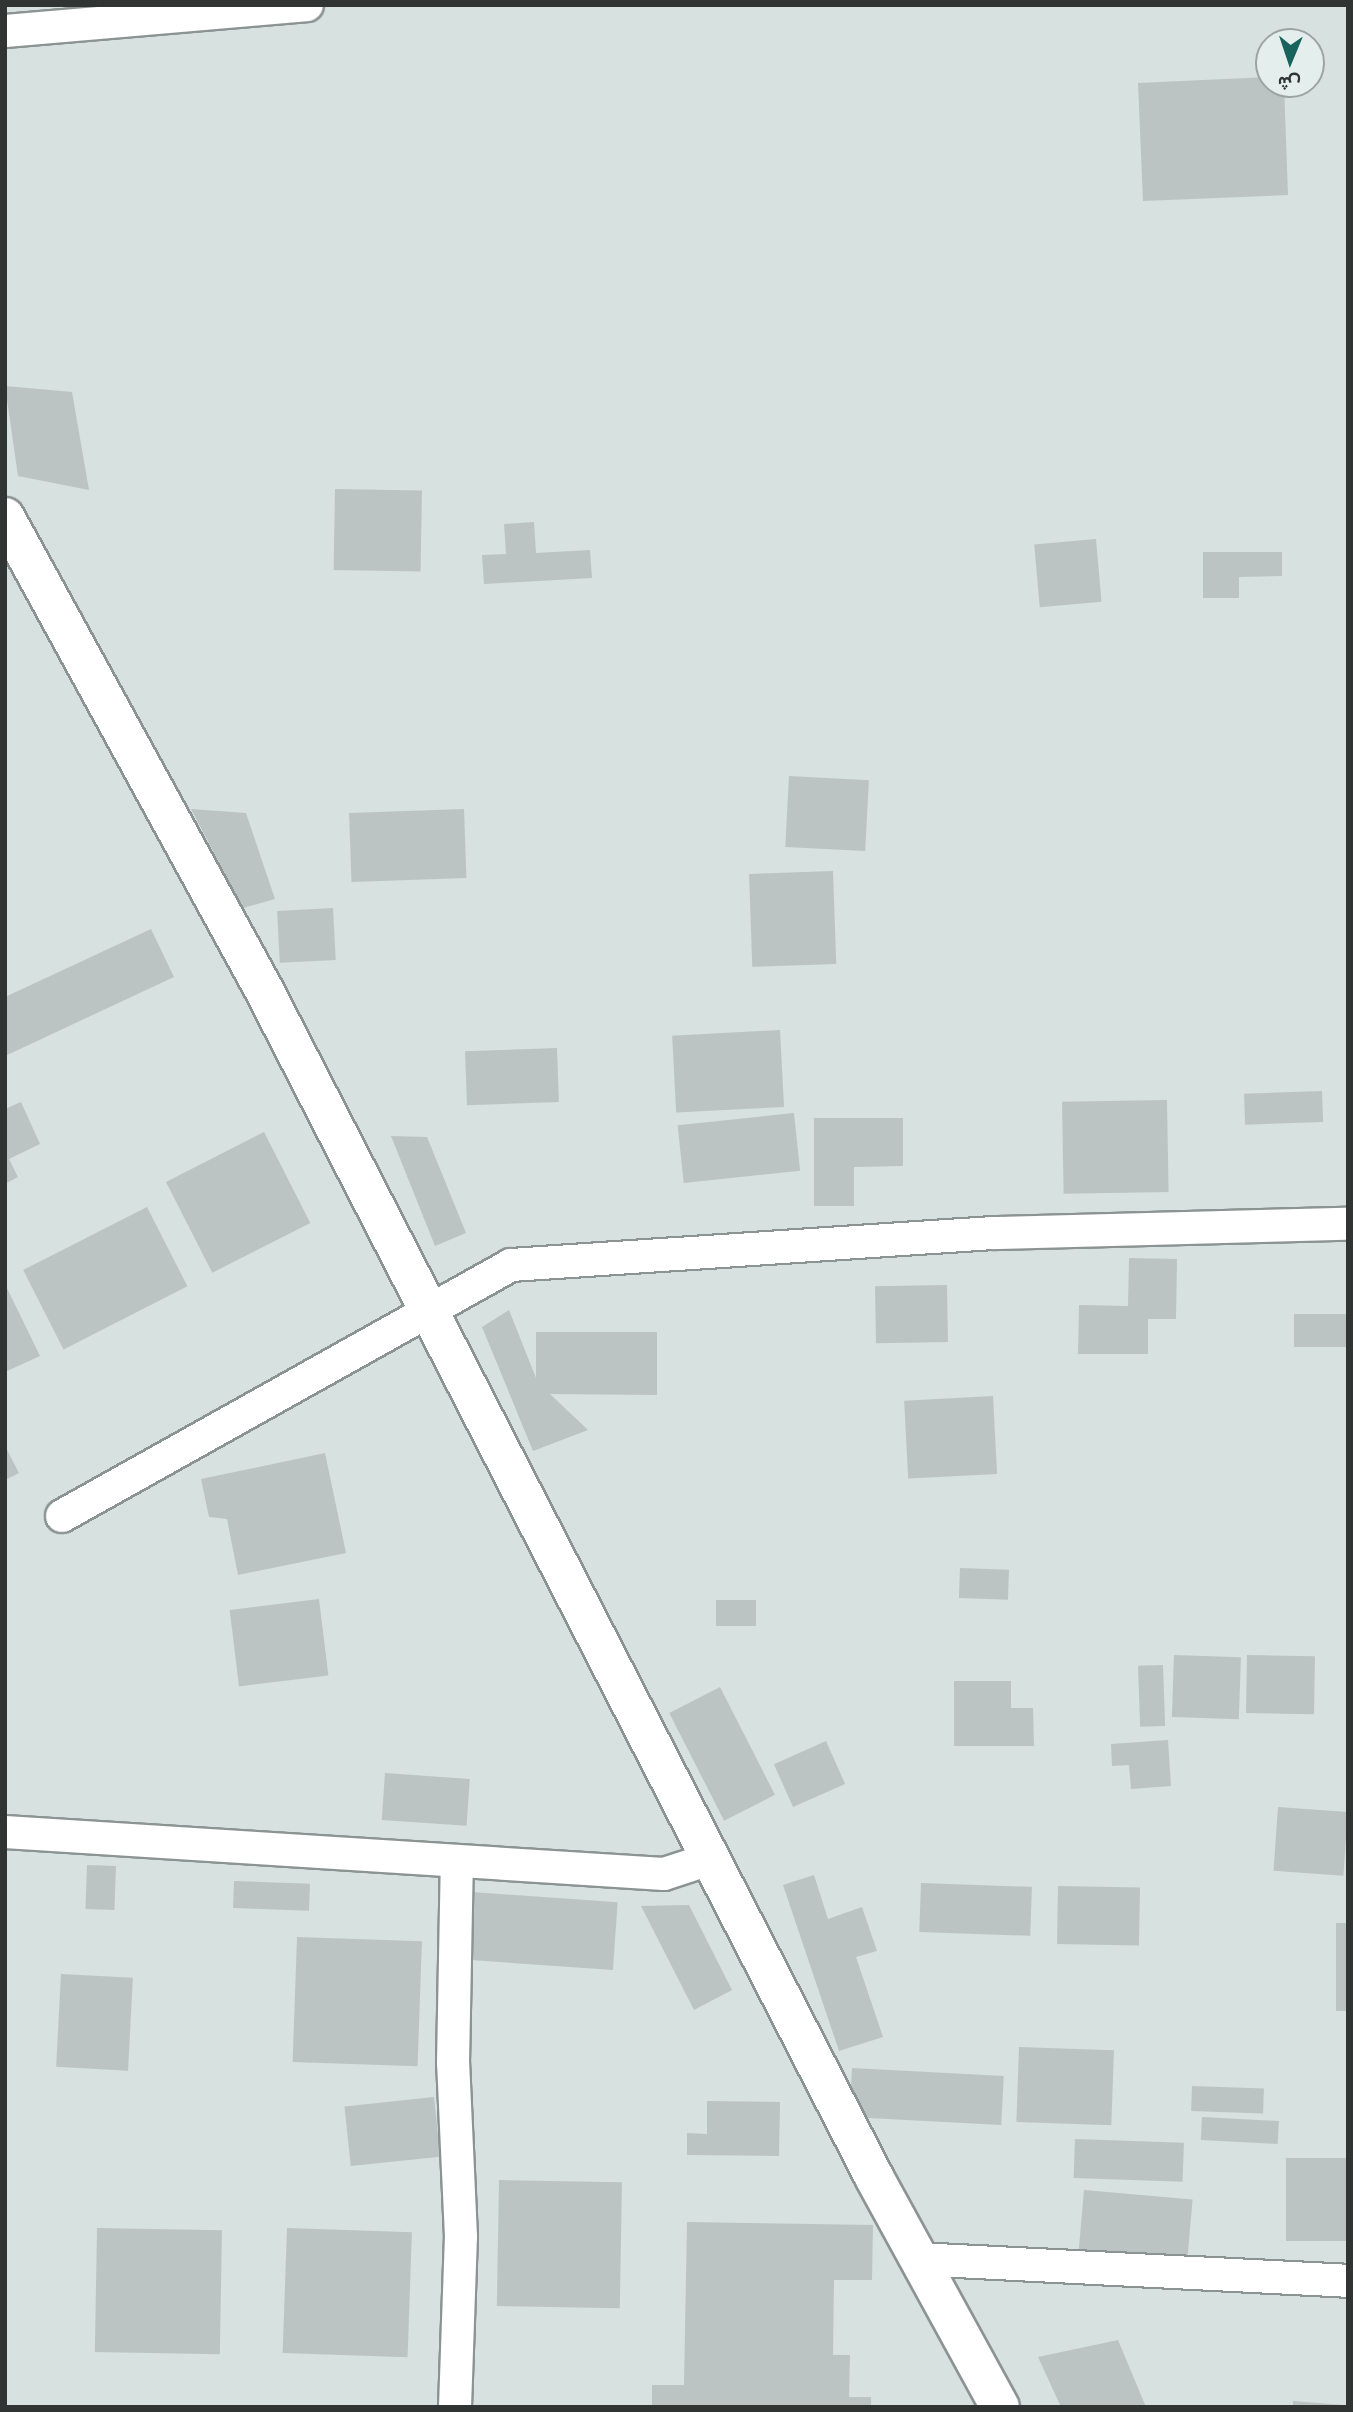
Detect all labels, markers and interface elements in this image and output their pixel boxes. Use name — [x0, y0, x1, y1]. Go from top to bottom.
north arrow — [1255, 28, 1325, 98]
text: ش — [1278, 70, 1301, 94]

